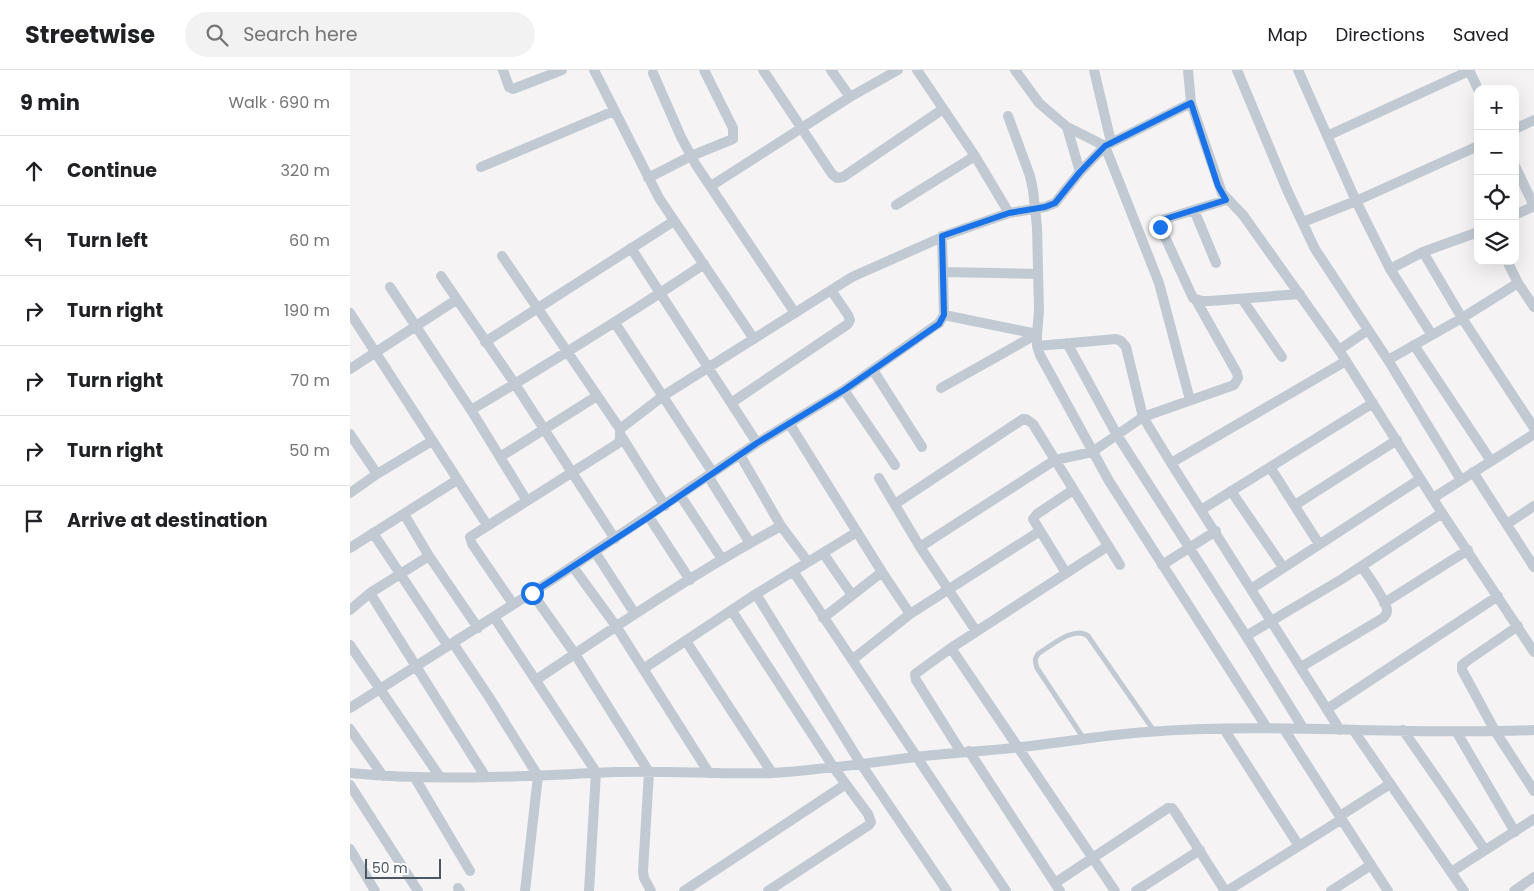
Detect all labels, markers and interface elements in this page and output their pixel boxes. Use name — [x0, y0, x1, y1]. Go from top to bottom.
search box — [185, 12, 535, 57]
text: Streetwise — [25, 18, 155, 51]
icon: search — [203, 21, 231, 49]
text: Search here — [243, 21, 358, 48]
text: Map — [1268, 22, 1307, 47]
text: Directions — [1335, 22, 1425, 47]
text: Saved — [1453, 22, 1509, 47]
map controls — [1474, 85, 1519, 265]
button: + — [1474, 85, 1519, 130]
text: 9 min — [20, 88, 80, 117]
text: Walk · 690 m — [228, 91, 330, 114]
button: − — [1474, 130, 1519, 175]
icon: ahead — [20, 157, 48, 185]
text: Continue — [67, 157, 157, 184]
text: 320 m — [281, 159, 330, 182]
button: locate — [1474, 175, 1519, 220]
route end — [1149, 216, 1172, 239]
button: layers — [1474, 220, 1519, 265]
icon: left — [20, 227, 48, 255]
text: Turn left — [67, 227, 148, 254]
text: 60 m — [289, 229, 330, 252]
icon: right — [20, 297, 48, 325]
text: Turn right — [67, 297, 163, 324]
text: 190 m — [284, 299, 330, 322]
icon: right — [20, 367, 48, 395]
text: Turn right — [67, 367, 163, 394]
text: 70 m — [290, 369, 330, 392]
icon: right — [20, 437, 48, 465]
text: Turn right — [67, 437, 163, 464]
text: 50 m — [289, 439, 330, 462]
icon: arrive — [20, 507, 48, 535]
text: Arrive at destination — [67, 507, 268, 534]
route start — [521, 582, 544, 605]
scale bar — [365, 856, 441, 879]
text: 50 m — [372, 858, 408, 878]

